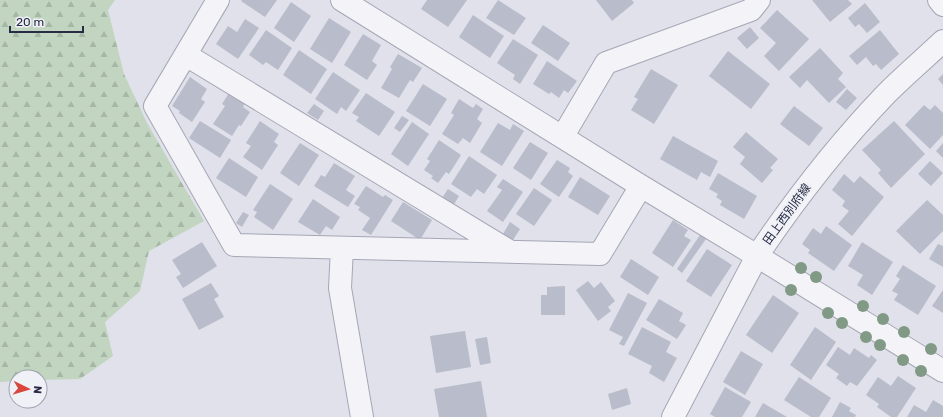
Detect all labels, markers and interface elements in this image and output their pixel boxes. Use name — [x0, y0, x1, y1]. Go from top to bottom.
scale bar — [10, 8, 83, 34]
text: 20 m — [16, 15, 44, 29]
street label: 田上西別府線 — [760, 181, 814, 247]
north arrow — [8, 369, 48, 409]
text: N — [31, 385, 44, 394]

